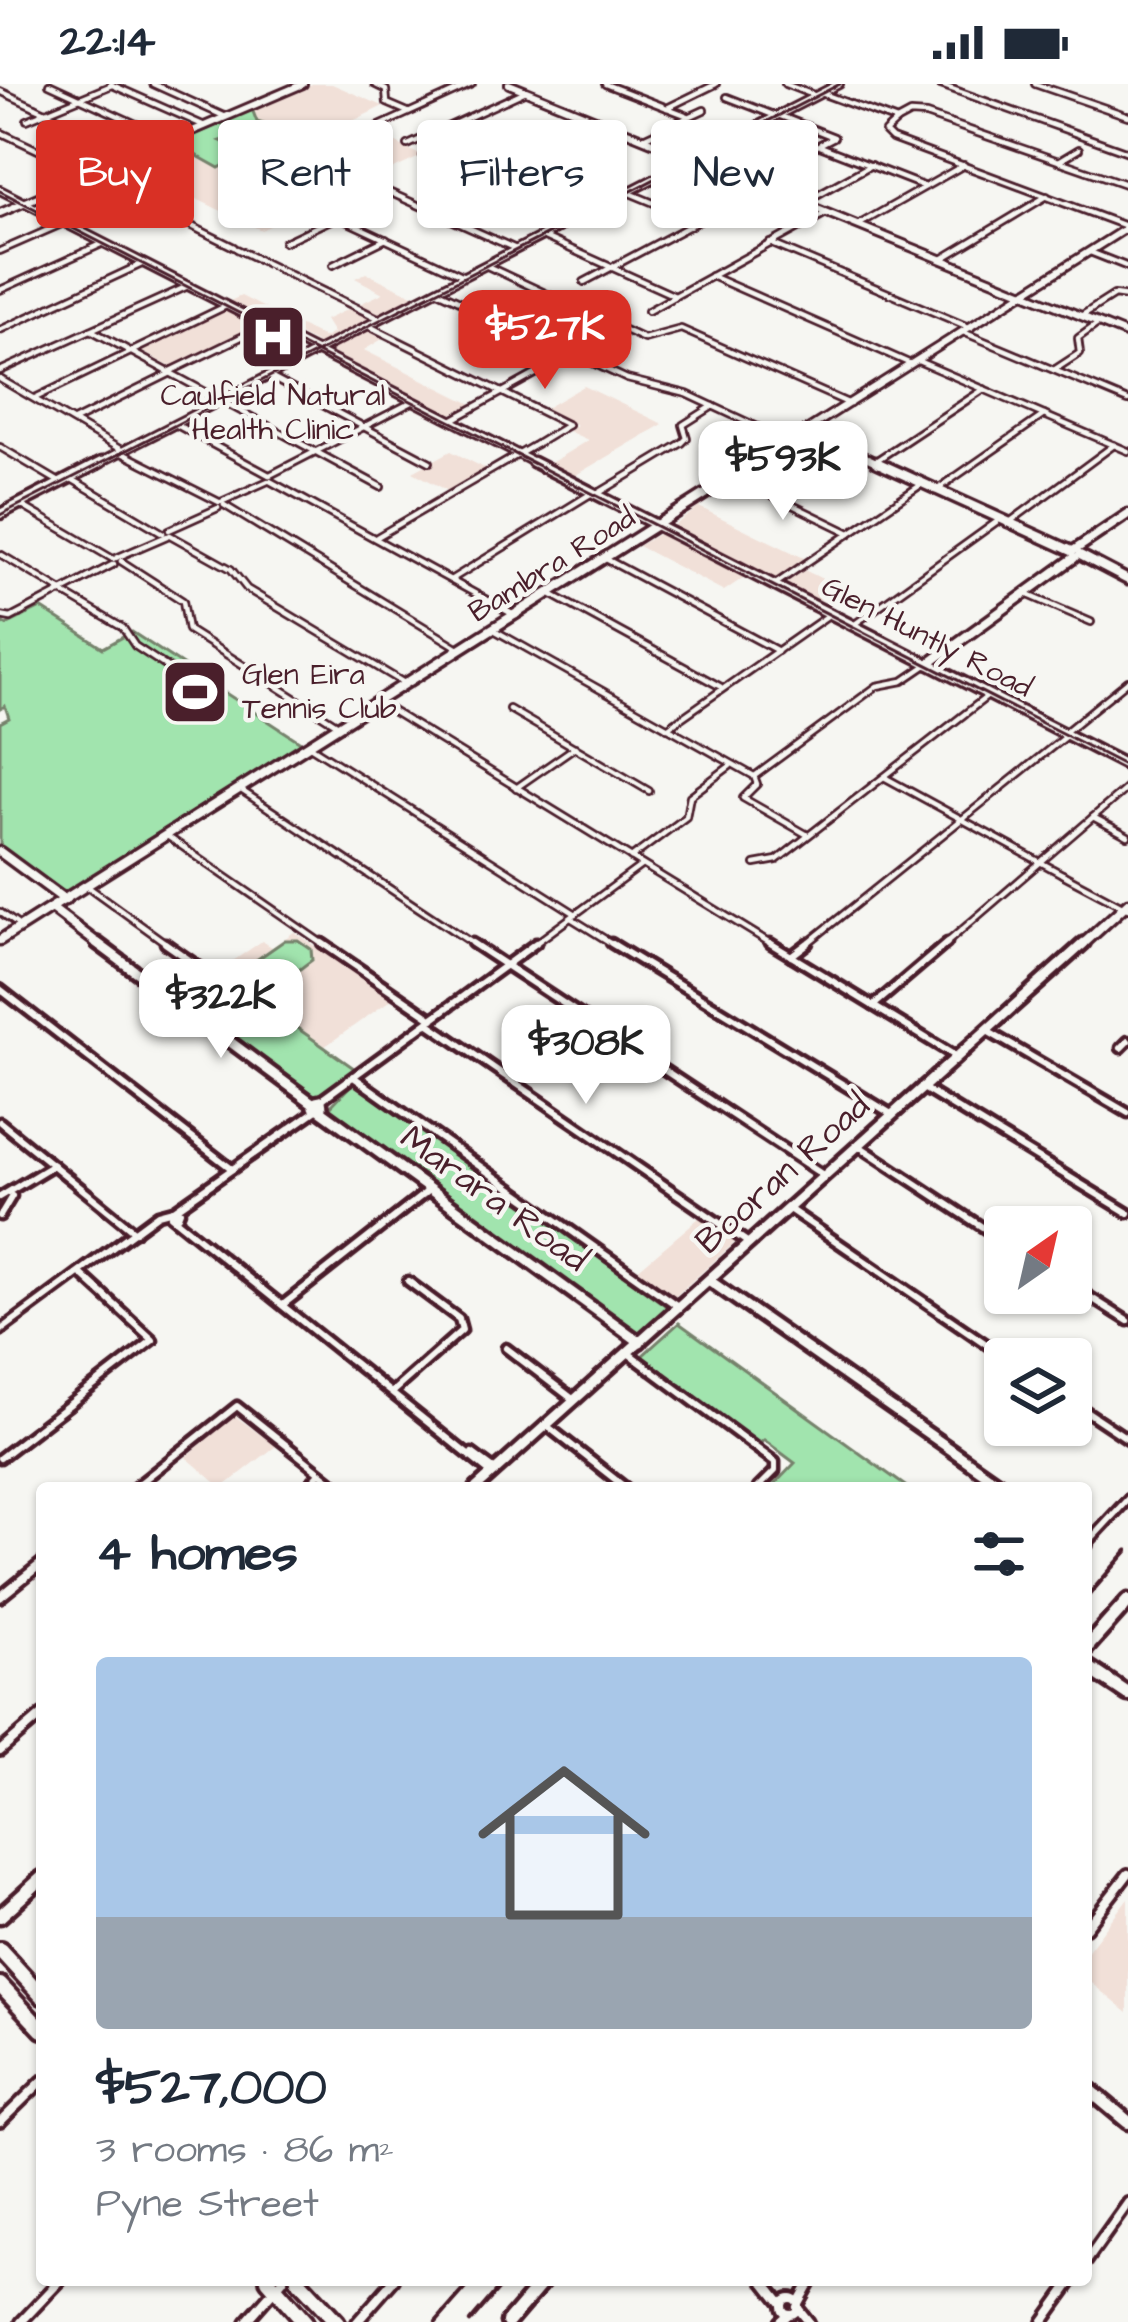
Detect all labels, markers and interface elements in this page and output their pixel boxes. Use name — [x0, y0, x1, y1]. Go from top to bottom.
text: 22:14 — [60, 11, 155, 73]
chip: Buy — [36, 120, 194, 228]
chip: Rent — [218, 120, 393, 228]
chip: Filters — [417, 120, 627, 228]
chip: New — [651, 120, 818, 228]
pin: $527K — [461, 290, 629, 392]
hospital icon: Caulfield Natural Health Clinic — [238, 302, 308, 372]
text: $527K — [485, 302, 605, 356]
place label: Caulfield Natural Health Clinic — [160, 375, 386, 451]
pin: $593K — [699, 421, 867, 523]
text: $593K — [726, 433, 840, 487]
street label: Bambra Road — [461, 497, 643, 633]
street label: Glen Huntly Road — [814, 566, 1040, 709]
place label: Glen Eira Tennis Club — [242, 654, 397, 730]
sports icon: Glen Eira Tennis Club — [160, 657, 230, 727]
pin: $322K — [137, 959, 305, 1061]
text: $322K — [166, 971, 276, 1025]
pin: $308K — [502, 1005, 670, 1107]
text: $308K — [528, 1017, 644, 1071]
street label: Booran Road — [684, 1082, 882, 1266]
street label: Marara Road — [389, 1113, 599, 1285]
north arrow — [984, 1206, 1092, 1314]
map controls — [984, 1206, 1092, 1446]
button: layers — [984, 1338, 1092, 1446]
text: 4 homes — [96, 1519, 298, 1590]
icon: filters — [966, 1521, 1032, 1587]
icon: home — [456, 1735, 672, 1951]
text: $527,000 — [96, 2053, 327, 2124]
text: 3 rooms · 86 m² — [96, 2124, 394, 2178]
text: Pyne Street — [96, 2178, 319, 2232]

